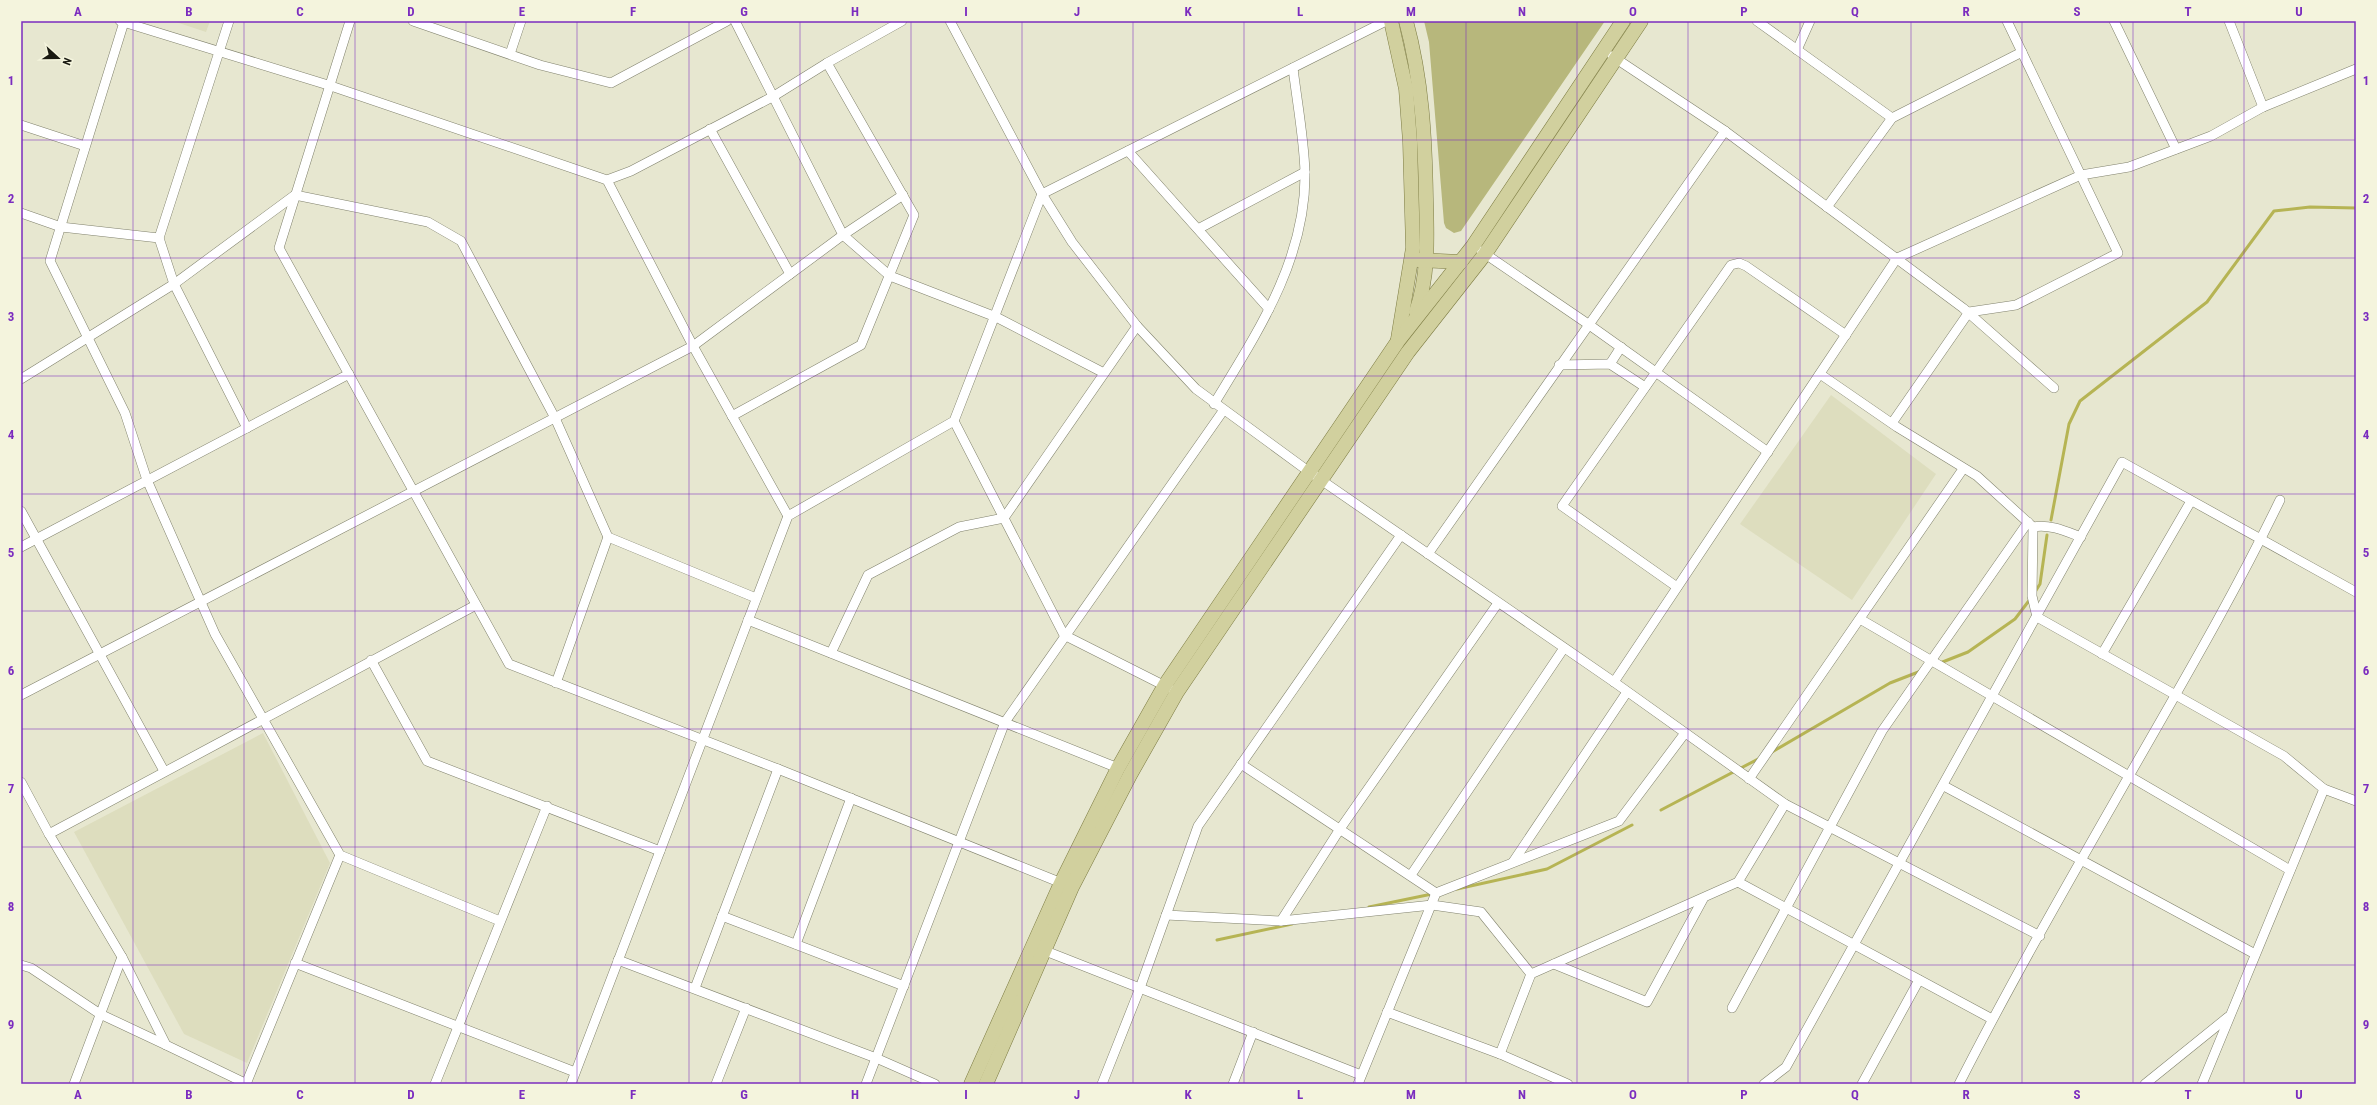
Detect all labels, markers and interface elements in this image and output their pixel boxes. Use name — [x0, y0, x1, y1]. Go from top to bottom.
text: A — [74, 4, 82, 19]
text: B — [185, 4, 193, 19]
text: C — [296, 4, 304, 19]
text: D — [407, 4, 415, 19]
text: E — [519, 4, 526, 19]
text: F — [630, 4, 636, 19]
text: G — [740, 4, 748, 19]
text: H — [851, 4, 859, 19]
text: I — [964, 4, 968, 19]
text: J — [1074, 4, 1080, 19]
text: K — [1184, 4, 1192, 19]
text: L — [1297, 4, 1303, 19]
text: M — [1406, 4, 1416, 19]
text: N — [1518, 4, 1526, 19]
text: O — [1629, 4, 1637, 19]
text: P — [1740, 4, 1748, 19]
text: Q — [1851, 4, 1859, 19]
text: R — [1962, 4, 1970, 19]
text: S — [2073, 4, 2081, 19]
text: T — [2184, 4, 2192, 19]
text: U — [2295, 4, 2303, 19]
north arrow — [38, 38, 78, 78]
text: N — [60, 56, 74, 67]
text: 1 — [8, 73, 14, 88]
text: 1 — [2363, 73, 2369, 88]
text: 2 — [8, 191, 15, 206]
text: 2 — [2363, 191, 2370, 206]
text: 3 — [8, 309, 14, 324]
text: 3 — [2363, 309, 2369, 324]
text: 4 — [8, 427, 15, 442]
text: 4 — [2363, 427, 2370, 442]
text: 5 — [8, 545, 15, 560]
text: 5 — [2363, 545, 2370, 560]
text: 6 — [8, 663, 15, 678]
text: 6 — [2363, 663, 2370, 678]
text: 7 — [8, 781, 15, 796]
text: 7 — [2363, 781, 2370, 796]
text: 8 — [8, 899, 14, 914]
text: 8 — [2363, 899, 2369, 914]
text: 9 — [8, 1017, 14, 1032]
text: 9 — [2363, 1017, 2369, 1032]
text: A — [74, 1087, 82, 1102]
text: B — [185, 1087, 193, 1102]
text: C — [296, 1087, 304, 1102]
text: D — [407, 1087, 415, 1102]
text: E — [519, 1087, 526, 1102]
text: F — [630, 1087, 636, 1102]
text: G — [740, 1087, 748, 1102]
text: H — [851, 1087, 859, 1102]
text: I — [964, 1087, 968, 1102]
text: J — [1074, 1087, 1080, 1102]
text: K — [1184, 1087, 1192, 1102]
text: L — [1297, 1087, 1303, 1102]
text: M — [1406, 1087, 1416, 1102]
text: N — [1518, 1087, 1526, 1102]
text: O — [1629, 1087, 1637, 1102]
text: P — [1740, 1087, 1748, 1102]
text: Q — [1851, 1087, 1859, 1102]
text: R — [1962, 1087, 1970, 1102]
text: S — [2073, 1087, 2081, 1102]
text: T — [2184, 1087, 2192, 1102]
text: U — [2295, 1087, 2303, 1102]

